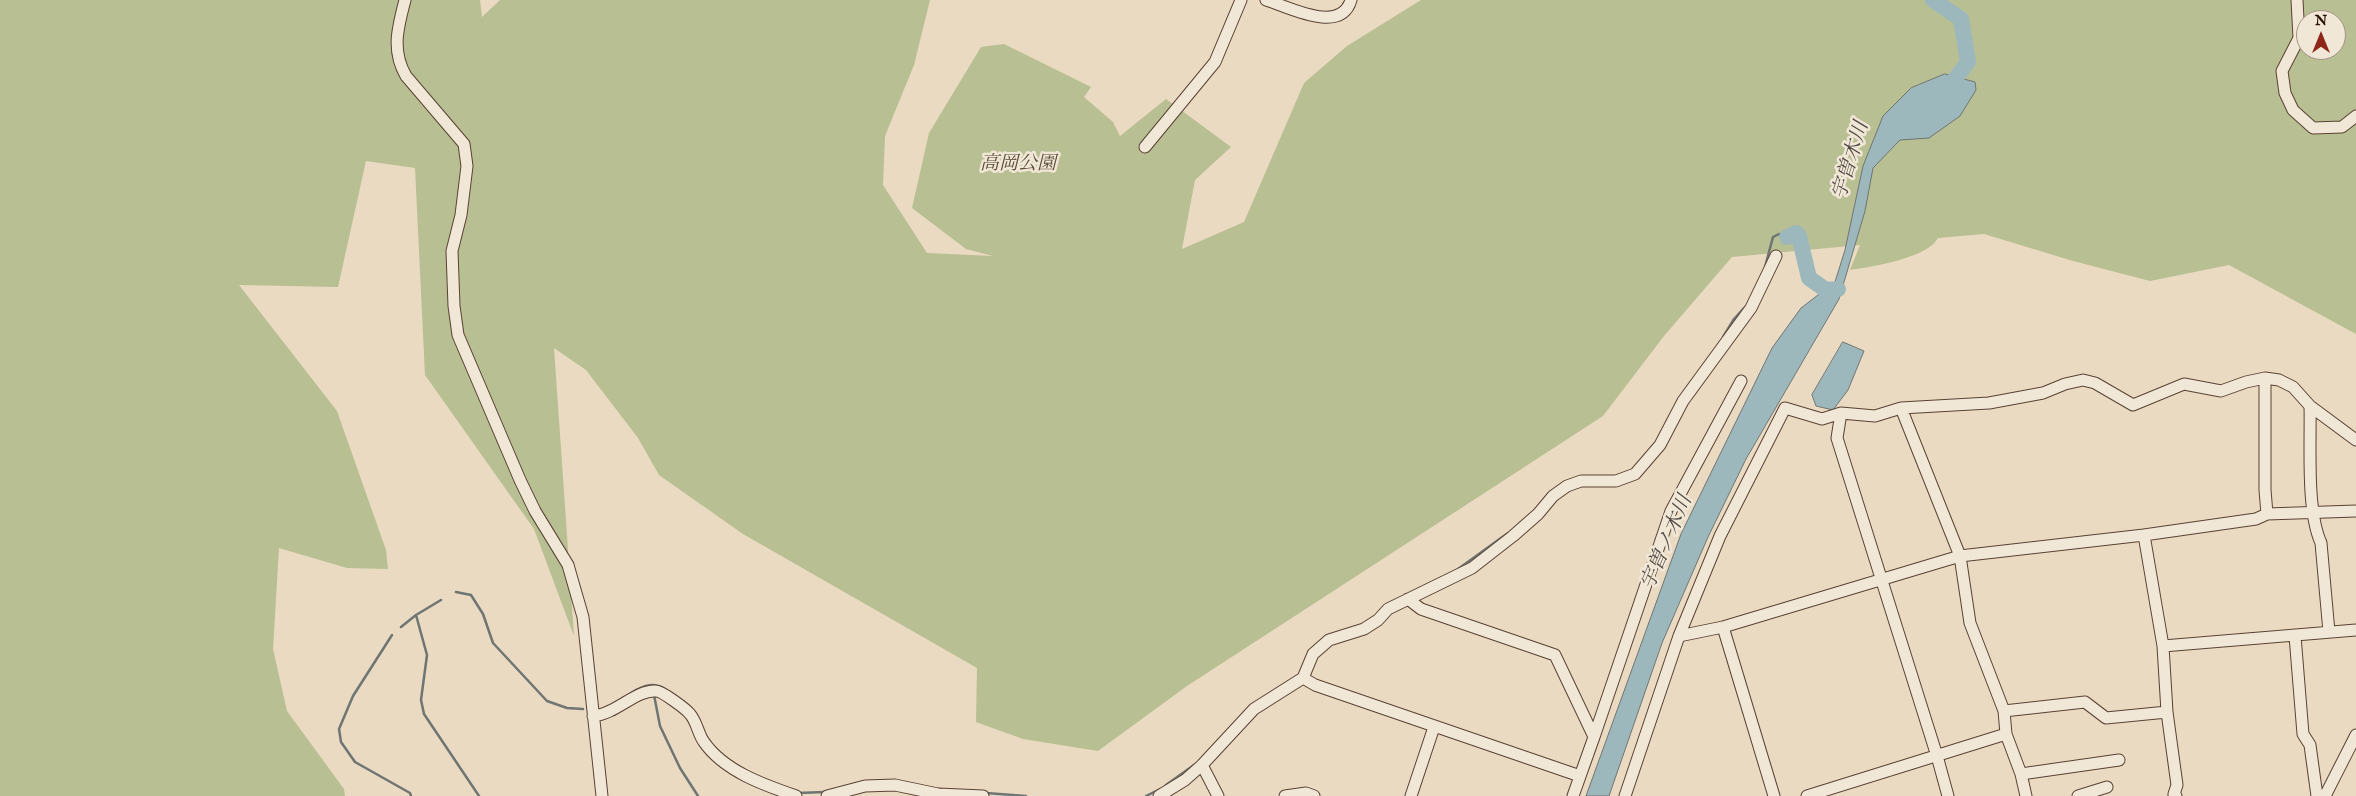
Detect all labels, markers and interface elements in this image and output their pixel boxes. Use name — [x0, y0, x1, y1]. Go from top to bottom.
north arrow — [2296, 10, 2346, 60]
text: N — [2315, 12, 2327, 30]
water label: 宇曽木川 — [1829, 119, 1875, 203]
park label: 高岡公園 — [980, 154, 1056, 176]
water label: 宇曽ノ木川 — [1637, 492, 1699, 594]

